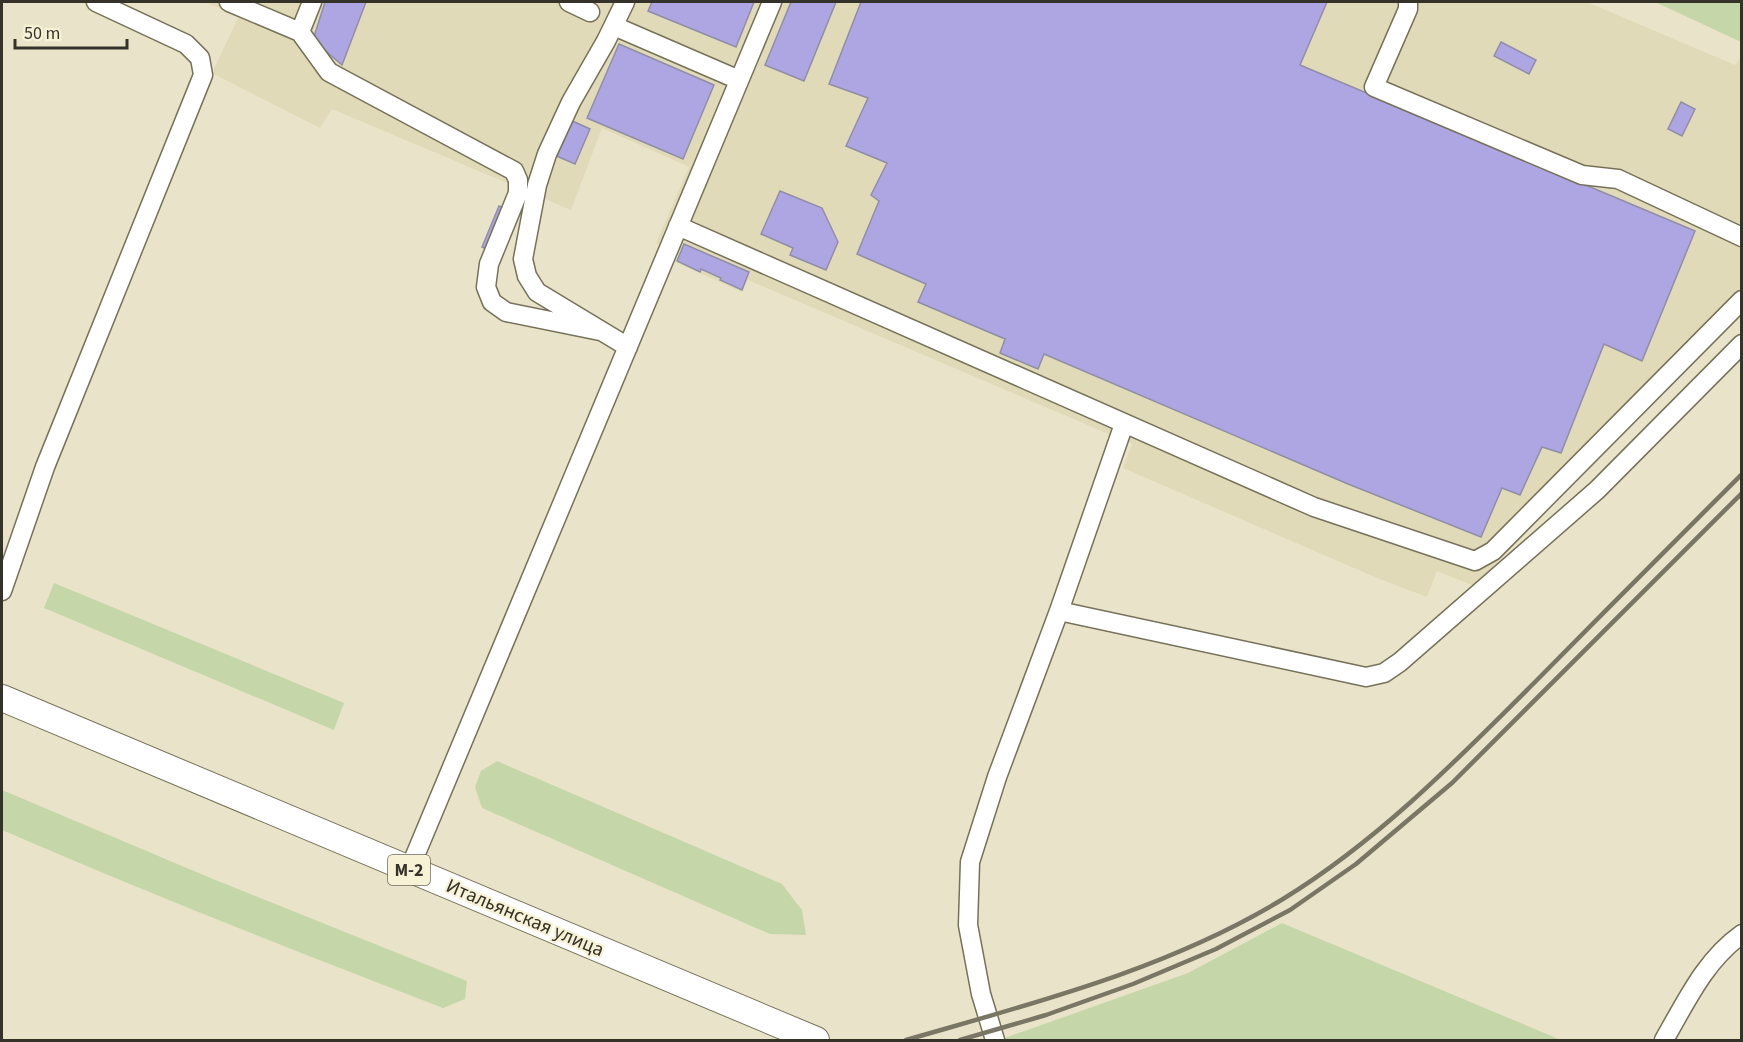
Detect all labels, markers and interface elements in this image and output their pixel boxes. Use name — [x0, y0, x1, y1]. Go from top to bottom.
scale bar — [15, 12, 128, 50]
text: 50 m — [24, 21, 60, 46]
road number: М-2 — [388, 855, 430, 885]
street label: Итальянская улица — [442, 872, 608, 964]

